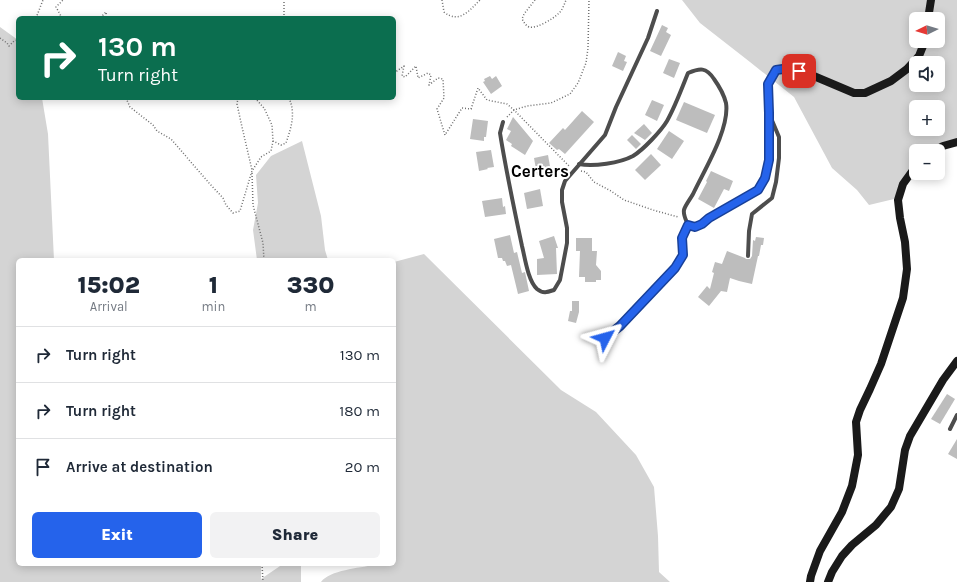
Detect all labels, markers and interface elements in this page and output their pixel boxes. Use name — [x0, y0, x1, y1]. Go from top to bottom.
north arrow — [909, 12, 945, 48]
map controls — [909, 12, 945, 180]
text: 130 m — [98, 30, 177, 63]
icon: right — [32, 32, 84, 84]
pin — [782, 54, 816, 88]
button: sound — [909, 56, 945, 92]
icon: arrive — [788, 60, 810, 82]
text: Turn right — [98, 64, 178, 86]
button: + — [909, 100, 945, 136]
button: − — [909, 144, 945, 180]
district label: Certers — [511, 161, 569, 181]
text: 15:02 — [78, 271, 140, 299]
text: 1 — [209, 271, 218, 299]
text: 330 — [287, 271, 334, 299]
text: Arrival — [90, 299, 128, 314]
text: min — [201, 299, 225, 314]
text: m — [305, 299, 317, 314]
position arrow — [584, 317, 626, 359]
icon: right — [32, 344, 54, 366]
text: Turn right — [66, 346, 136, 364]
text: 130 m — [340, 346, 380, 364]
icon: right — [32, 400, 54, 422]
text: Turn right — [66, 402, 136, 420]
text: 180 m — [339, 402, 380, 420]
icon: arrive — [32, 456, 54, 478]
text: Arrive at destination — [66, 458, 213, 476]
text: 20 m — [345, 458, 380, 476]
button: Exit — [32, 512, 202, 558]
button: Share — [210, 512, 380, 558]

